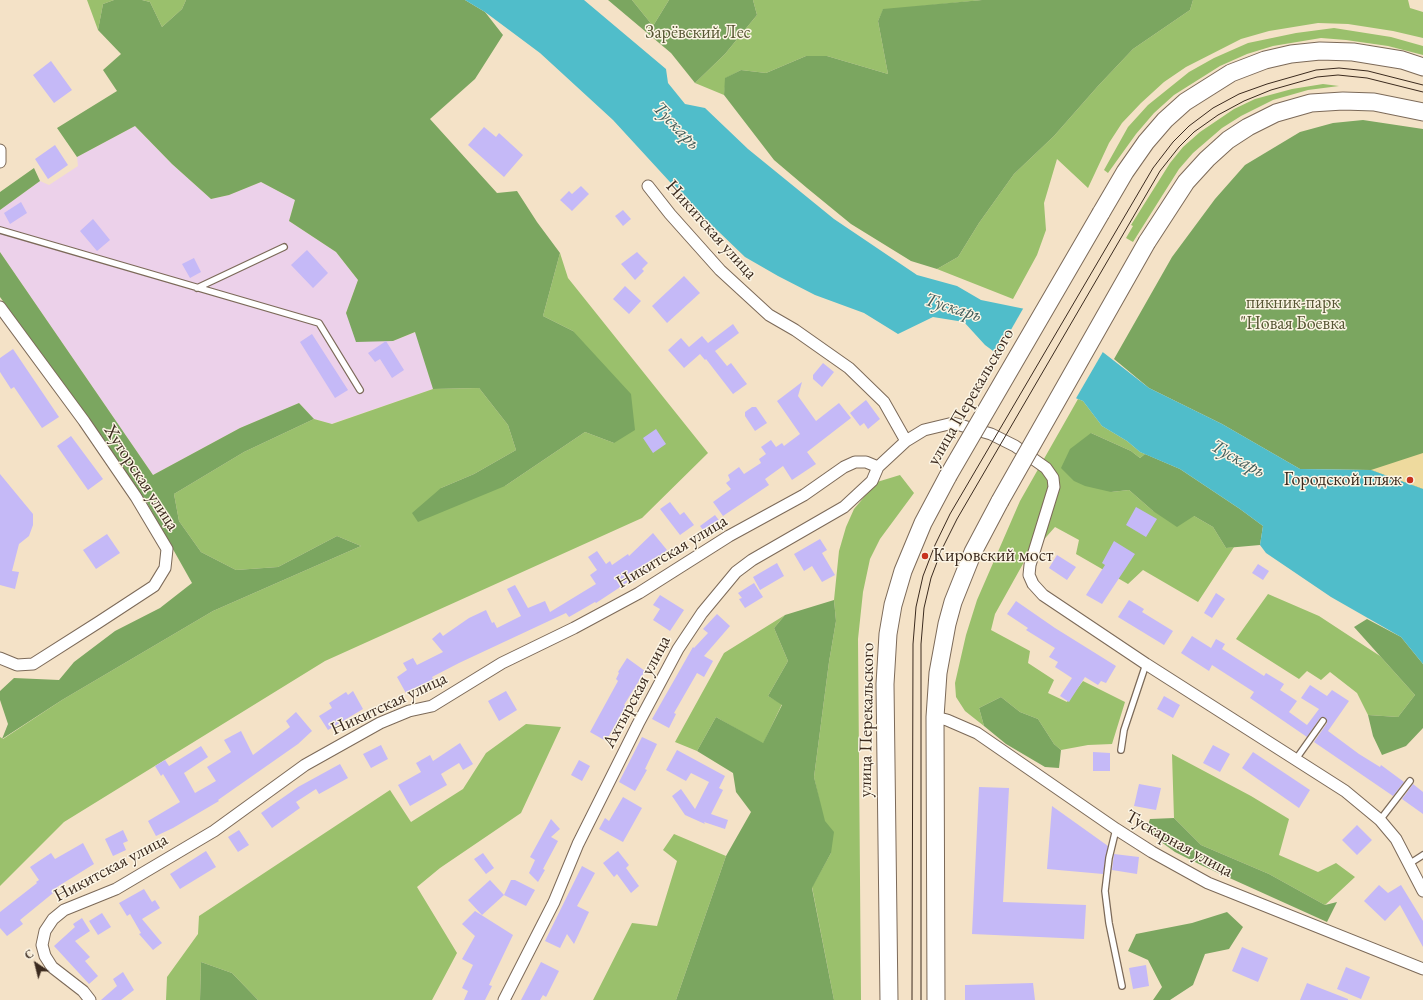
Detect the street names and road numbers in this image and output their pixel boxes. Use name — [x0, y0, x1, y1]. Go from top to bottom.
street label: Никитская улица — [661, 176, 761, 284]
street label: улица Перекальского — [923, 325, 1019, 469]
street label: Хуторская улица — [99, 421, 183, 535]
street label: Никитская улица — [613, 510, 731, 594]
street label: Ахтырская улица — [598, 632, 676, 752]
street label: улица Перекальского — [855, 642, 879, 798]
street label: Никитская улица — [327, 668, 451, 740]
street label: Тускарная улица — [1121, 806, 1237, 882]
street label: Никитская улица — [50, 829, 172, 907]

